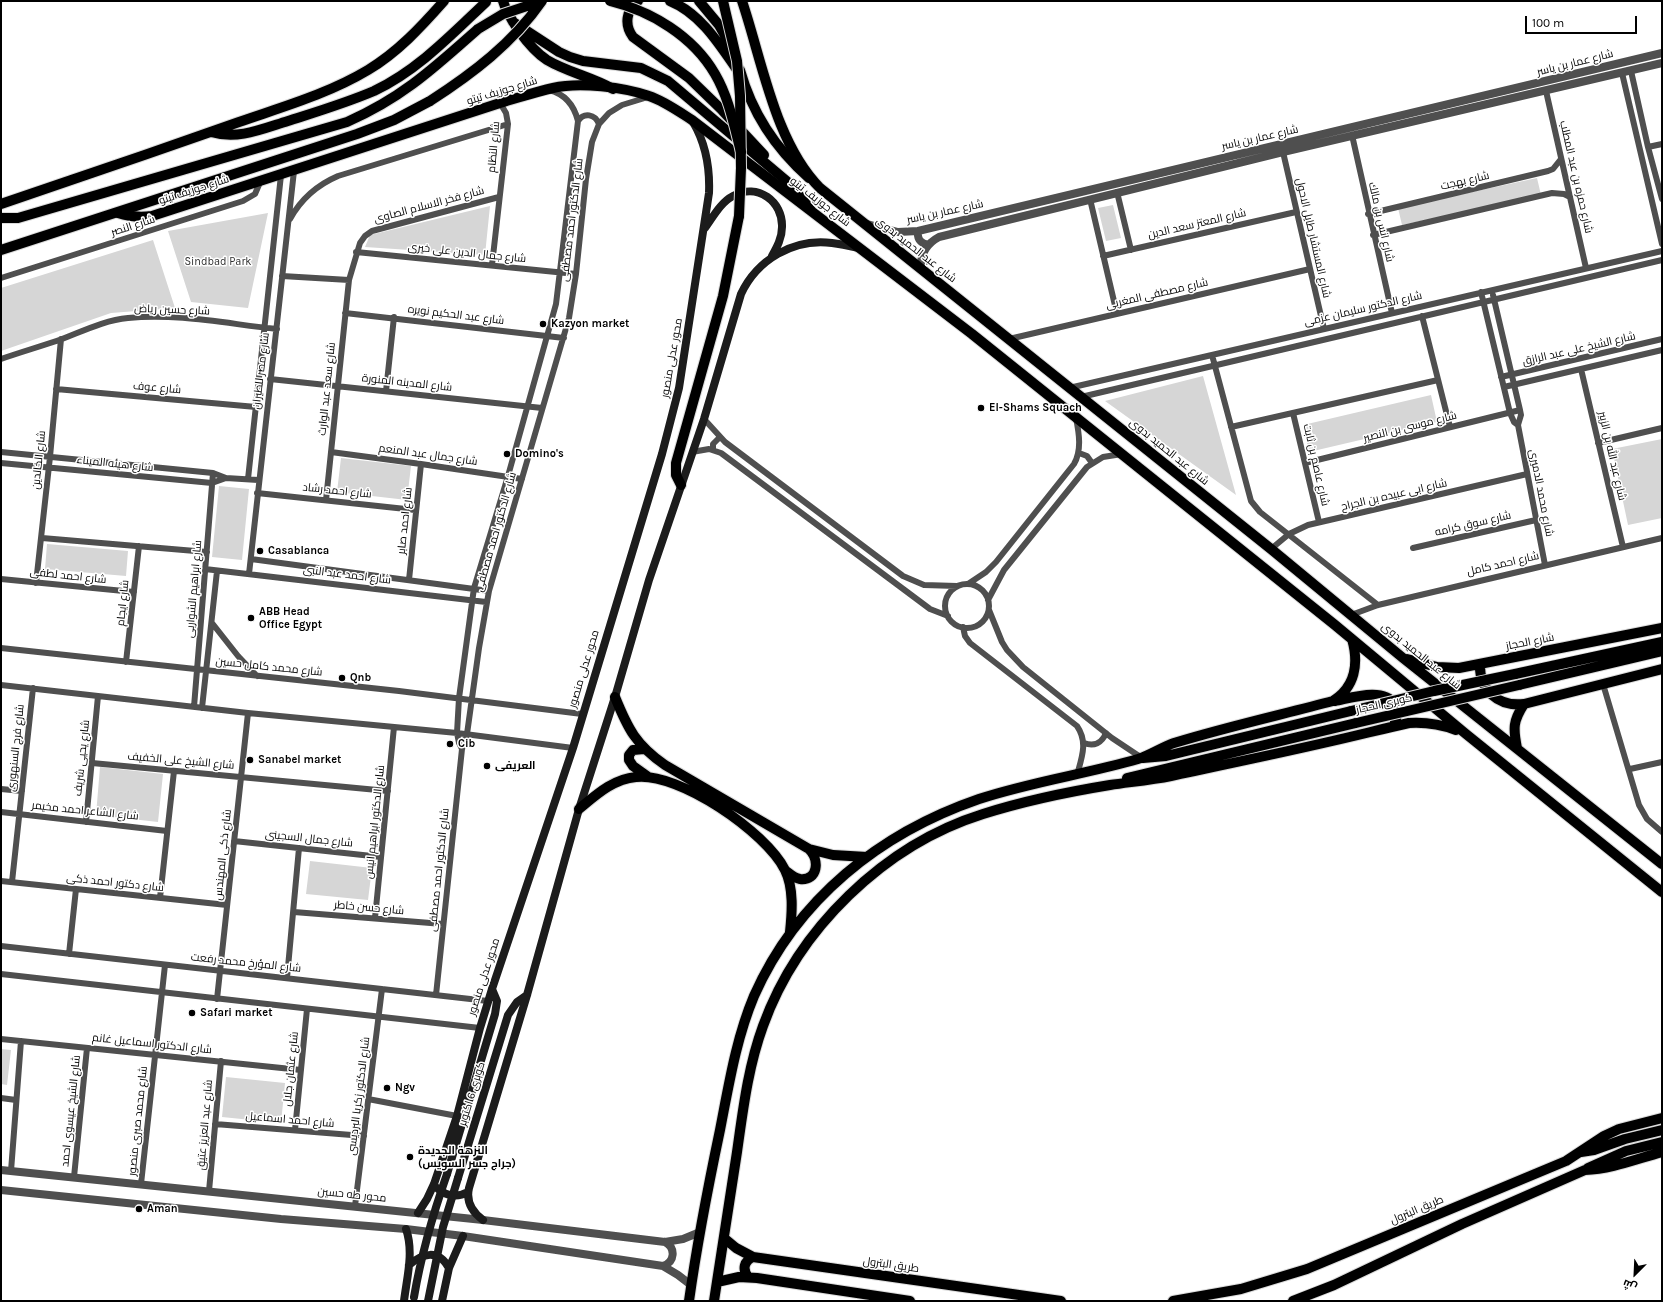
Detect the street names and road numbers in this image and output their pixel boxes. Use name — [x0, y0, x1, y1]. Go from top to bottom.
street label: شارع عمار بن ياسر — [1535, 47, 1615, 79]
street label: شارع جوزيف تيتو — [465, 74, 539, 108]
street label: شارع حمزه بن عبد المطلب — [1557, 119, 1595, 235]
street label: شارع النظام — [485, 121, 503, 173]
street label: شارع عمار بن ياسر — [1220, 123, 1300, 153]
street label: شارع الدكتور احمد مصطفى — [558, 158, 586, 282]
street label: شارع بهجت — [1439, 169, 1491, 193]
street label: شارع جوزيف تيتو — [157, 172, 231, 208]
street label: شارع جوزيف تيتو — [787, 174, 853, 230]
street label: شارع المستشار طايل الاحول — [1293, 177, 1333, 299]
street label: شارع انس بن مالك — [1365, 181, 1397, 263]
street label: شارع فخر الاسلام الصاوى — [372, 184, 486, 226]
street label: شارع عمار بن ياسر — [905, 197, 985, 227]
street label: شارع المعتز سعد الدين — [1147, 206, 1247, 242]
street label: شارع النصر — [109, 213, 157, 239]
street label: شارع عبد الحميد بدوى — [873, 214, 959, 286]
street label: شارع جمال الدين على خيرى — [407, 240, 527, 266]
street label: شارع مصطفى المغربى — [1105, 276, 1209, 312]
street label: شارع الدكتور سليمان عزمى — [1303, 289, 1423, 329]
street label: شارع حسين رياض — [134, 302, 210, 318]
street label: شارع عبد الحكيم نويره — [407, 303, 505, 327]
street label: محور عدلى منصور — [658, 317, 686, 399]
street label: شارع الشيخ على عبد الرازق — [1521, 330, 1637, 368]
street label: شارع مصر للطيران — [250, 332, 272, 410]
street label: شارع سعد عبد الوارث — [316, 342, 338, 436]
street label: شارع المدينه المنورة — [361, 372, 453, 394]
street label: شارع عوف — [132, 379, 182, 397]
street label: شارع موسى بن النصير — [1362, 409, 1458, 445]
street label: شارع عبد الله بن الزبير — [1595, 410, 1629, 502]
street label: شارع عبد الحميد بدوى — [1127, 416, 1211, 488]
street label: شارع عاصم بن ثابت — [1300, 423, 1332, 507]
street label: شارع الخالدين — [29, 430, 49, 490]
street label: شارع جمال عبد المنعم — [378, 442, 478, 468]
street label: شارع محمد الدميرى — [1526, 448, 1556, 538]
street label: شارع هيئه الميناء — [76, 453, 154, 475]
street label: شارع الدكتور احمد مصطفى — [473, 470, 519, 594]
street label: شارع ابى عبيده بن الجراح — [1340, 476, 1448, 514]
street label: شارع احمد رشاد — [302, 481, 372, 501]
street label: شارع احمد صابر — [395, 487, 415, 555]
street label: شارع سوق كرامه — [1433, 509, 1513, 539]
street label: شارع ابراهيم الشواربى — [183, 539, 205, 639]
street label: شارع احمد كامل — [1466, 549, 1540, 579]
street label: شارع احمد عبد النبى — [302, 563, 392, 587]
street label: شارع احمد لطفى — [29, 565, 107, 587]
street label: شارع ايجام — [114, 579, 132, 627]
street label: شارع عبد الحميد بدوى — [1379, 620, 1463, 692]
street label: محور عدلى منصور — [566, 628, 602, 710]
street label: شارع الحجاز — [1505, 631, 1555, 653]
street label: شارع محمد كامل حسين — [215, 655, 323, 679]
street label: كوبرى الحجاز — [1355, 691, 1413, 717]
street label: شارع فرج السنهورى — [5, 704, 27, 792]
street label: شارع يحيى شريف — [71, 719, 93, 797]
street label: شارع الشيخ على الخفيف — [127, 750, 235, 772]
street label: شارع الدكتور ابراهيم انيس — [362, 764, 388, 880]
street label: شارع الشاعر احمد مخيمر — [31, 799, 139, 823]
street label: شارع الدكتور احمد مصطفى — [426, 808, 452, 932]
street label: شارع ذكى المهندس — [212, 809, 234, 901]
street label: شارع جمال السجينى — [264, 828, 354, 850]
street label: شارع دكتور احمد ذكى — [66, 871, 164, 895]
street label: شارع حسن خاطر — [333, 898, 405, 918]
street label: محور عدلى منصور — [465, 937, 503, 1017]
street label: شارع المؤرخ محمد رفعت — [190, 951, 302, 975]
street label: شارع الدكتور اسماعيل غانم — [91, 1031, 213, 1057]
street label: شارع عثمان جلال — [281, 1031, 301, 1107]
street label: شارع الدكتور زكريا البرديسى — [345, 1036, 373, 1156]
street label: شارع الشيخ عيسوى احمد — [59, 1054, 83, 1168]
street label: كوبرى 6 اكتوبر — [456, 1060, 488, 1128]
street label: شارع محمد صبرى منصور — [126, 1065, 150, 1177]
street label: شارع عبد العزيز عتيق — [194, 1079, 216, 1171]
street label: شارع احمد اسماعيل — [245, 1110, 335, 1130]
street label: محور طه حسين — [317, 1185, 387, 1205]
street label: طريق البترول — [1388, 1193, 1446, 1227]
street label: طريق البترول — [862, 1255, 920, 1275]

